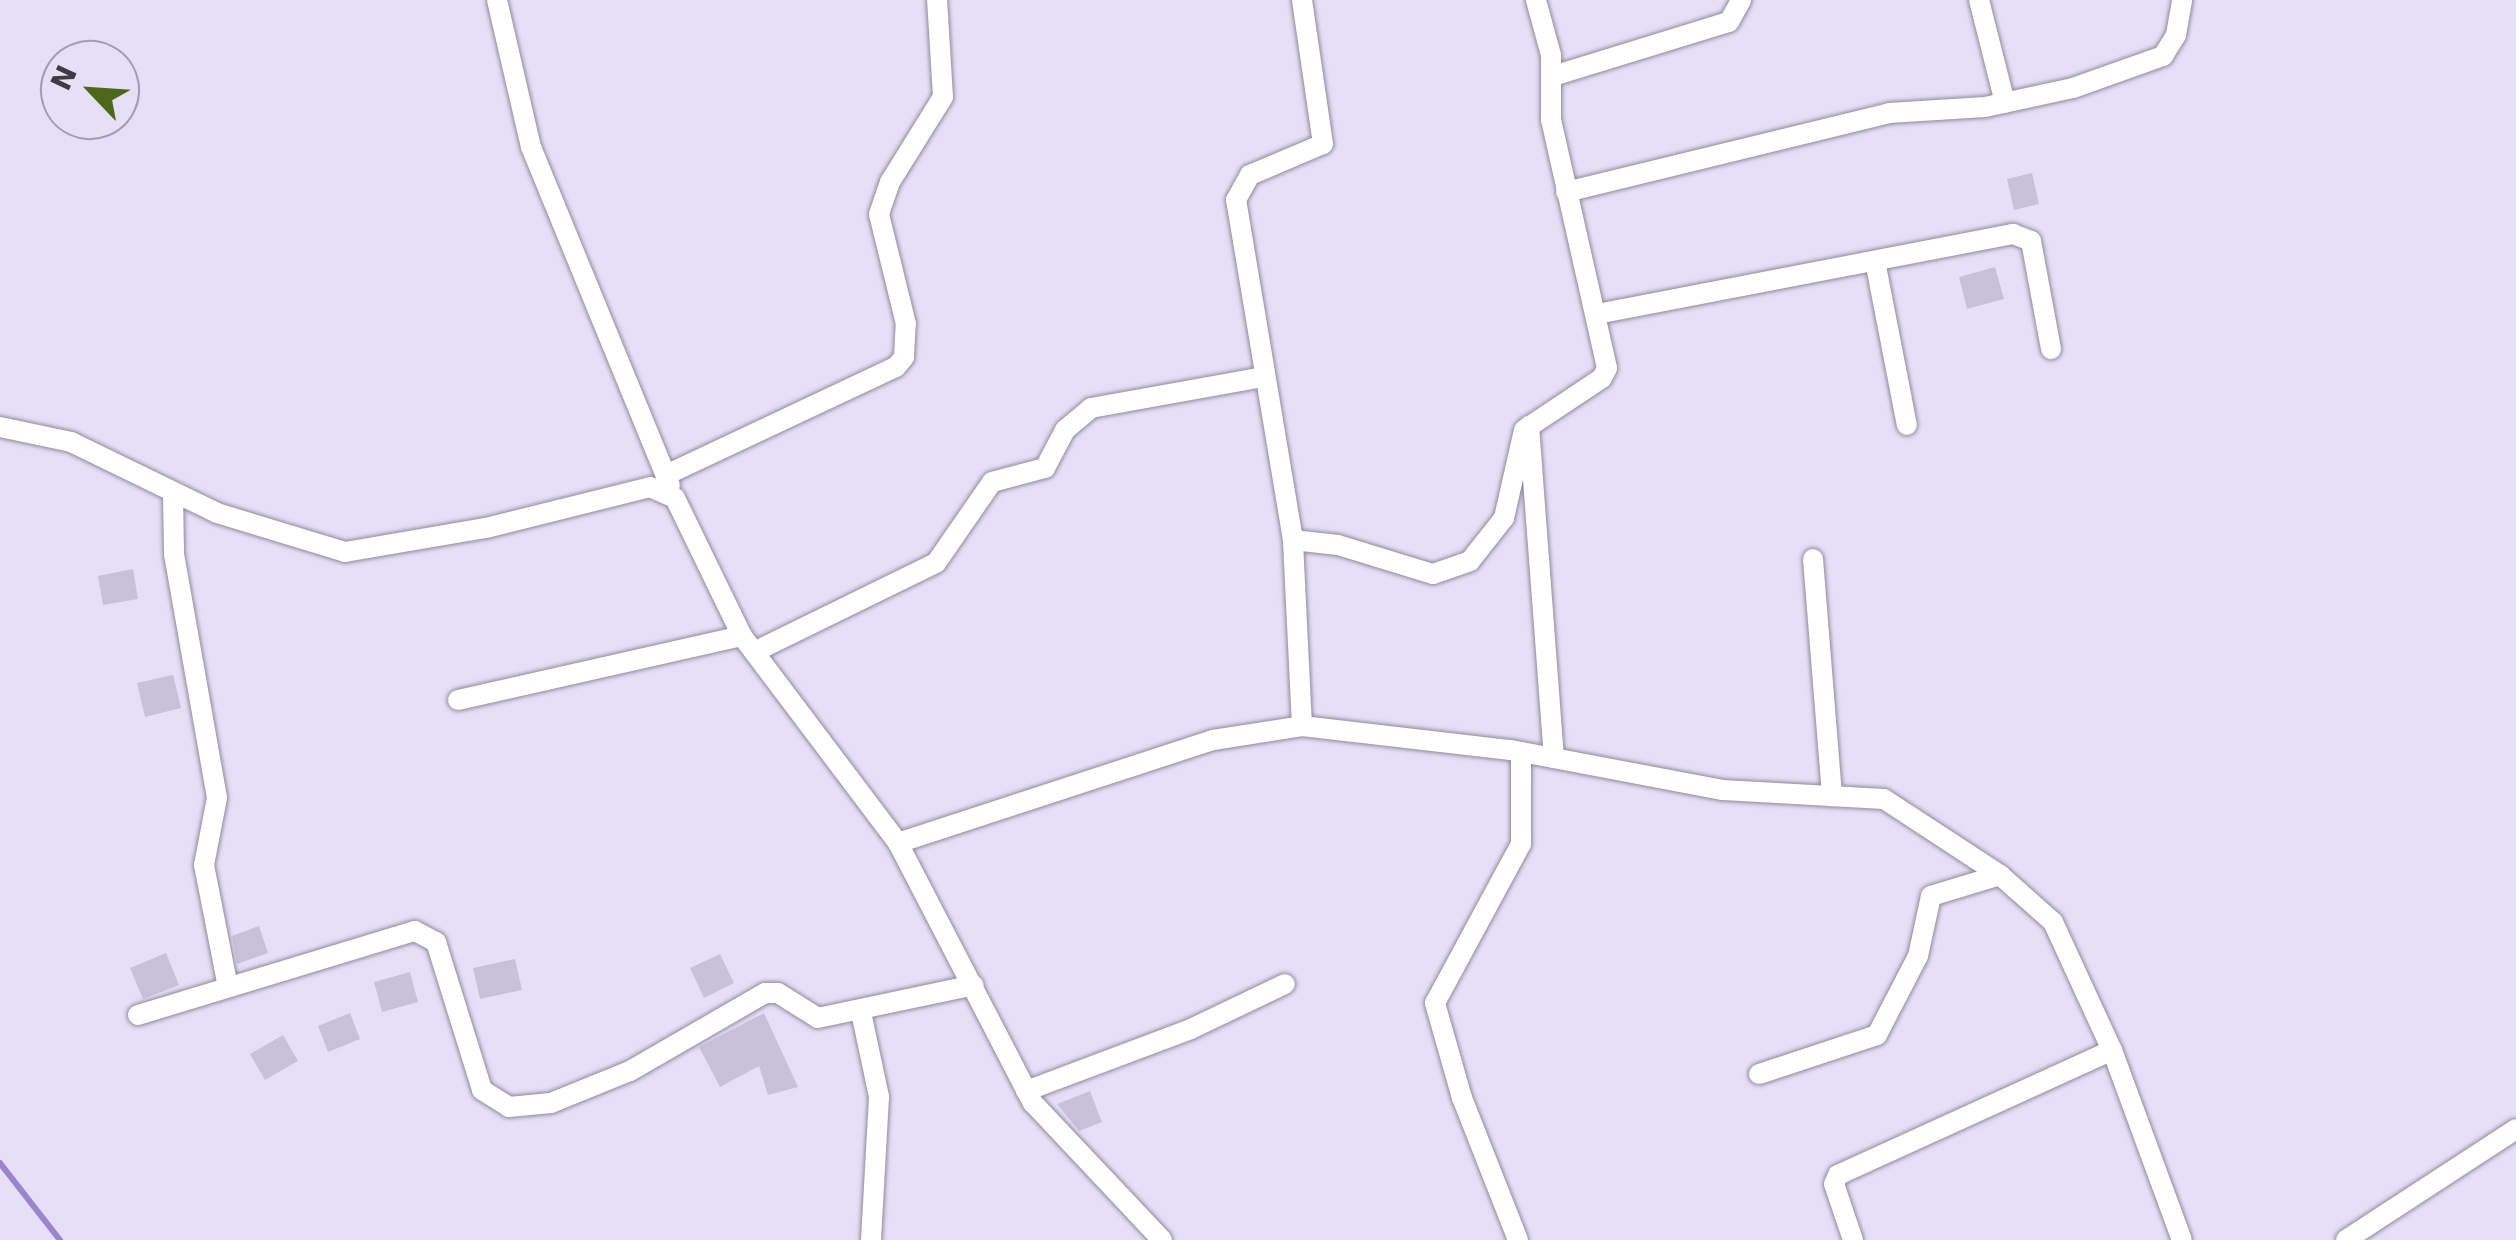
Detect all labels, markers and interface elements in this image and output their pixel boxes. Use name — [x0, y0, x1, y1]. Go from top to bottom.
north arrow — [40, 40, 140, 140]
text: N — [44, 60, 84, 96]

